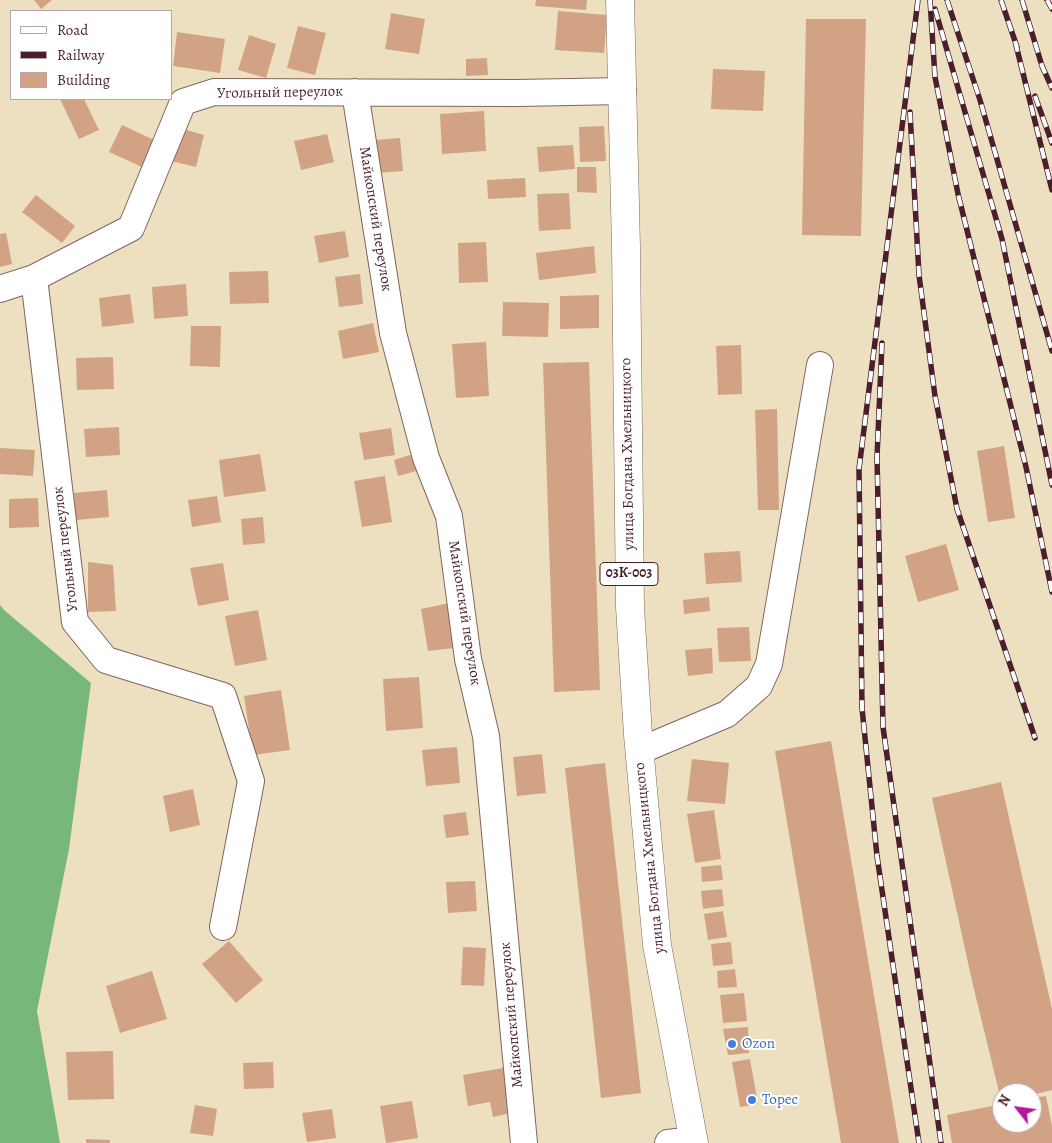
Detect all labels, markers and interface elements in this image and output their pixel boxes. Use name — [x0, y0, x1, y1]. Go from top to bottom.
legend — [10, 10, 172, 100]
text: Road — [57, 20, 88, 40]
text: Railway — [57, 45, 104, 65]
text: Building — [57, 70, 110, 90]
street label: Угольный переулок — [217, 83, 343, 103]
street label: Майкопский переулок — [355, 145, 395, 293]
street label: улица Богдана Хмельницкого — [617, 358, 639, 550]
street label: Угольный переулок — [49, 485, 83, 613]
street label: Майкопский переулок — [444, 539, 484, 687]
road number: 03К-003 — [600, 562, 658, 586]
street label: улица Богдана Хмельницкого — [631, 761, 669, 955]
street label: Майкопский переулок — [497, 941, 527, 1089]
place label: Ozon — [742, 1035, 775, 1053]
marker: Ozon — [726, 1038, 738, 1050]
north arrow — [992, 1083, 1042, 1133]
place label: Торес — [762, 1091, 798, 1109]
text: N — [994, 1092, 1015, 1110]
marker: Торес — [746, 1094, 758, 1106]

